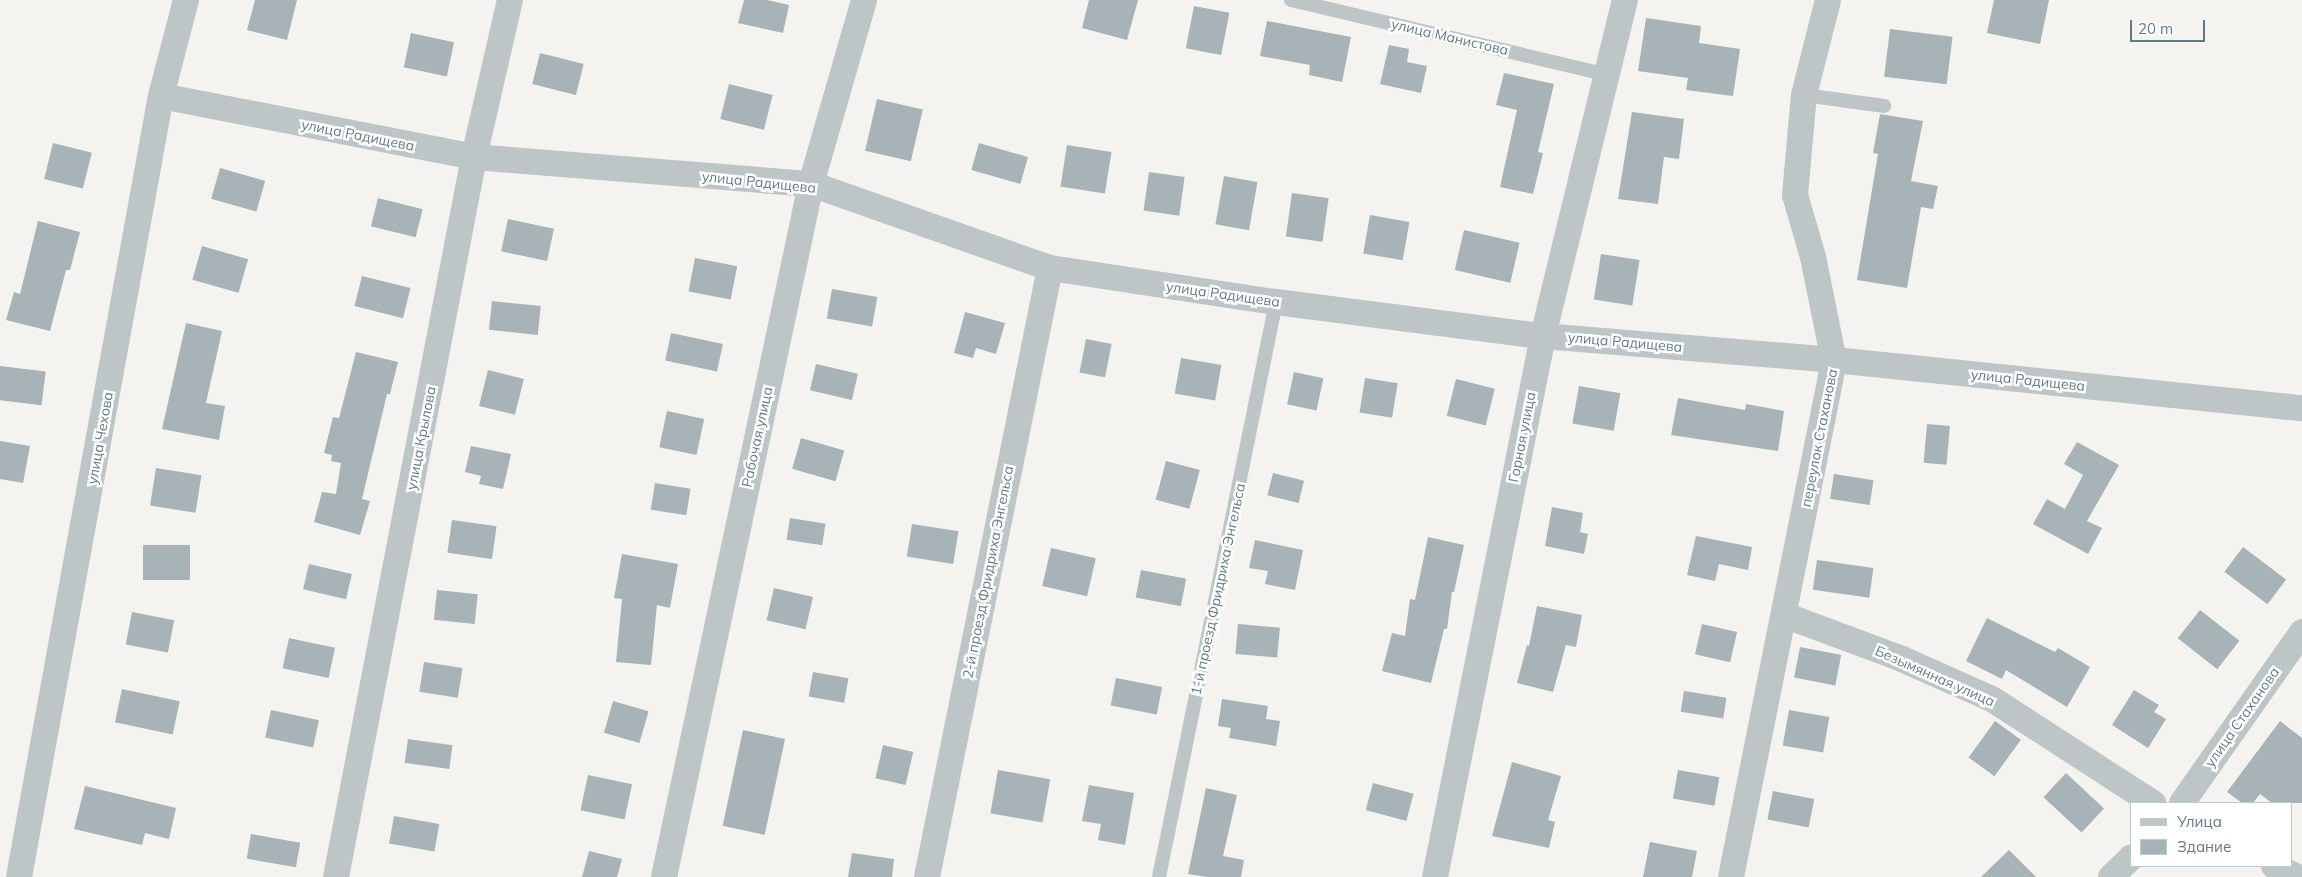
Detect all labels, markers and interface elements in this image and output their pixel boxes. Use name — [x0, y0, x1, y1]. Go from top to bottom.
scale bar — [2132, 10, 2207, 42]
street label: улица Манистова — [1390, 15, 1510, 59]
text: 20 m — [2138, 19, 2173, 38]
street label: улица Радищева — [300, 116, 416, 154]
street label: улица Радищева — [701, 168, 817, 196]
street label: улица Радищева — [1165, 278, 1281, 310]
street label: улица Радищева — [1567, 329, 1683, 355]
street label: улица Радищева — [1970, 366, 2086, 394]
street label: переулок Стаханова — [1797, 367, 1841, 509]
street label: улица Крылова — [403, 385, 439, 491]
street label: Рабочая улица — [738, 385, 776, 489]
street label: улица Чехова — [84, 390, 116, 486]
street label: Горная улица — [1505, 390, 1539, 484]
street label: 2-й проезд Фридриха Энгельса — [959, 464, 1017, 680]
street label: 1-й проезд Фридриха Энгельса — [1187, 482, 1249, 696]
street label: Безымянная улица — [1873, 642, 1997, 710]
street label: улица Стаханова — [2201, 664, 2283, 770]
legend — [2130, 802, 2292, 867]
text: Улица — [2177, 812, 2222, 831]
text: Здание — [2177, 837, 2231, 856]

